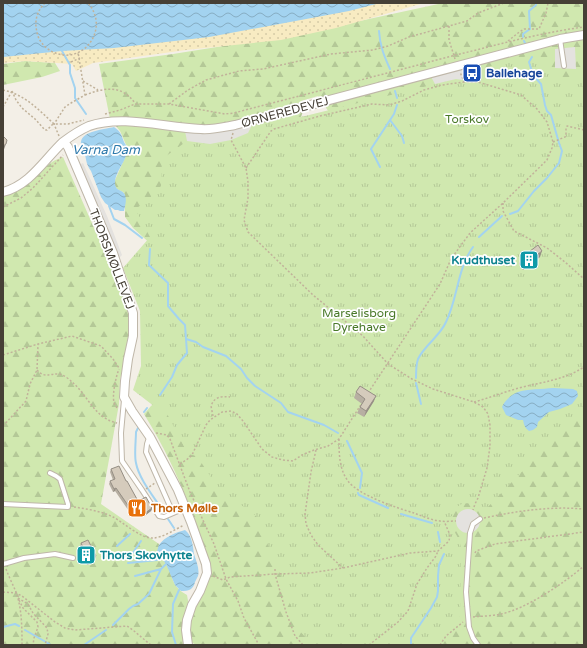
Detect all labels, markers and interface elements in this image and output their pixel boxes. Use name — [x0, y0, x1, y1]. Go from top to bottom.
bus stop icon: Ballehage — [461, 62, 483, 84]
place label: Ballehage — [486, 66, 542, 81]
street label: ØRNEREDEVEJ — [240, 94, 330, 130]
park label: Torskov — [445, 112, 490, 126]
water label: Varna Dam — [72, 142, 141, 158]
street label: THORSMØLLEVEJ — [86, 207, 138, 311]
building icon: Krudthuset — [518, 249, 540, 271]
place label: Krudthuset — [451, 253, 515, 267]
park label: Marselisborg Dyrehave — [322, 306, 396, 334]
restaurant icon: Thors Mølle — [126, 497, 148, 519]
place label: Thors Mølle — [150, 501, 218, 515]
building icon: Thors Skovhytte — [75, 544, 97, 566]
place label: Thors Skovhytte — [99, 548, 193, 563]

